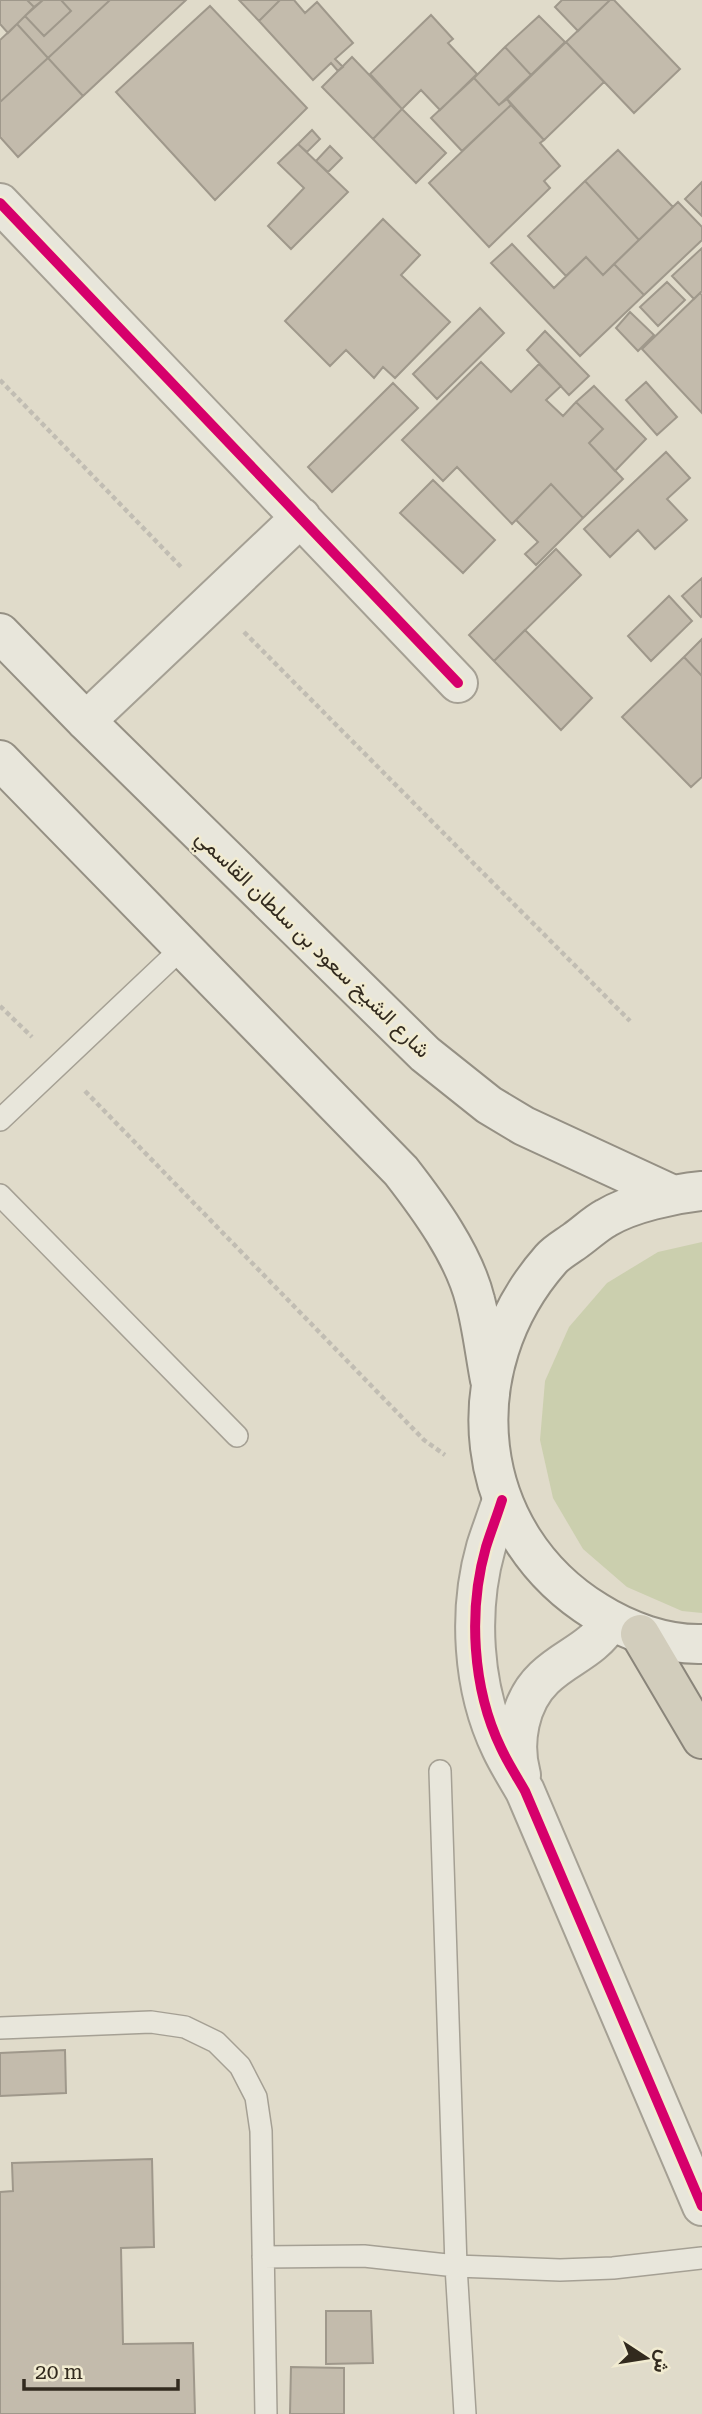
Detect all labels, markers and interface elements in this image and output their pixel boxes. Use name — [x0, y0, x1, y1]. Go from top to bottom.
street label: شارع الشيخ سعود بن سلطان القاسمي — [187, 825, 435, 1066]
north arrow — [611, 2323, 681, 2393]
scale bar — [24, 2348, 178, 2392]
text: ش — [648, 2348, 676, 2375]
text: 20 m — [35, 2360, 83, 2384]

